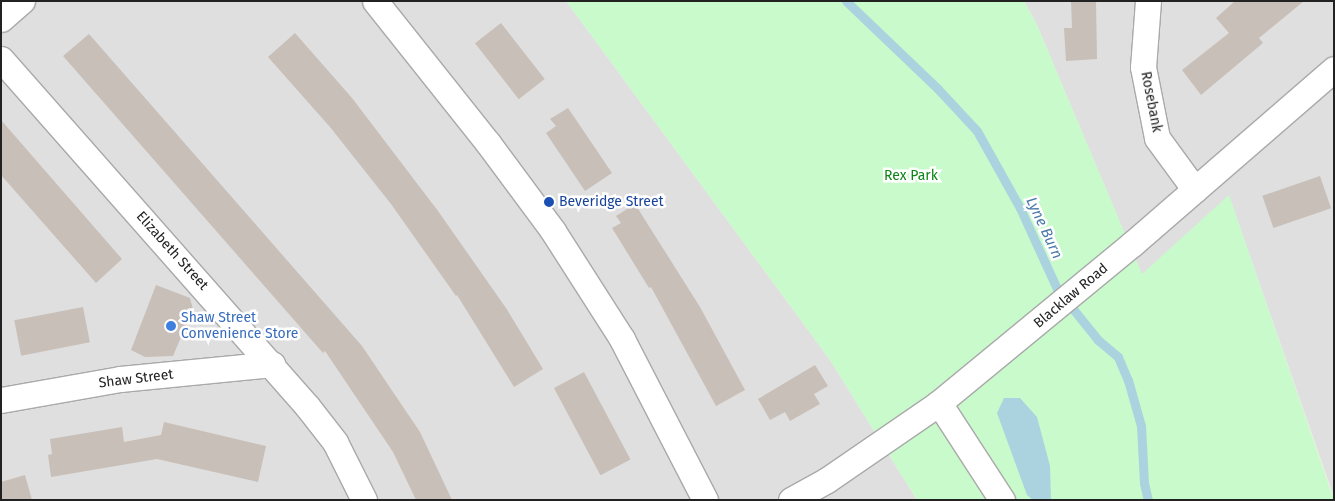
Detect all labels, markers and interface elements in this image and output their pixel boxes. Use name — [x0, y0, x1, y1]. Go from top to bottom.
street label: Rosebank — [1137, 70, 1165, 134]
park label: Rex Park — [884, 168, 938, 184]
place label: Beveridge Street — [559, 194, 664, 210]
water label: Lyne Burn — [1022, 194, 1066, 262]
marker: Beveridge Street — [543, 196, 555, 208]
street label: Elizabeth Street — [132, 208, 212, 294]
street label: Blacklaw Road — [1031, 260, 1111, 332]
place label: Shaw Street Convenience Store — [181, 310, 298, 342]
marker: Shaw Street Convenience Store — [165, 320, 177, 332]
street label: Shaw Street — [98, 366, 174, 392]

